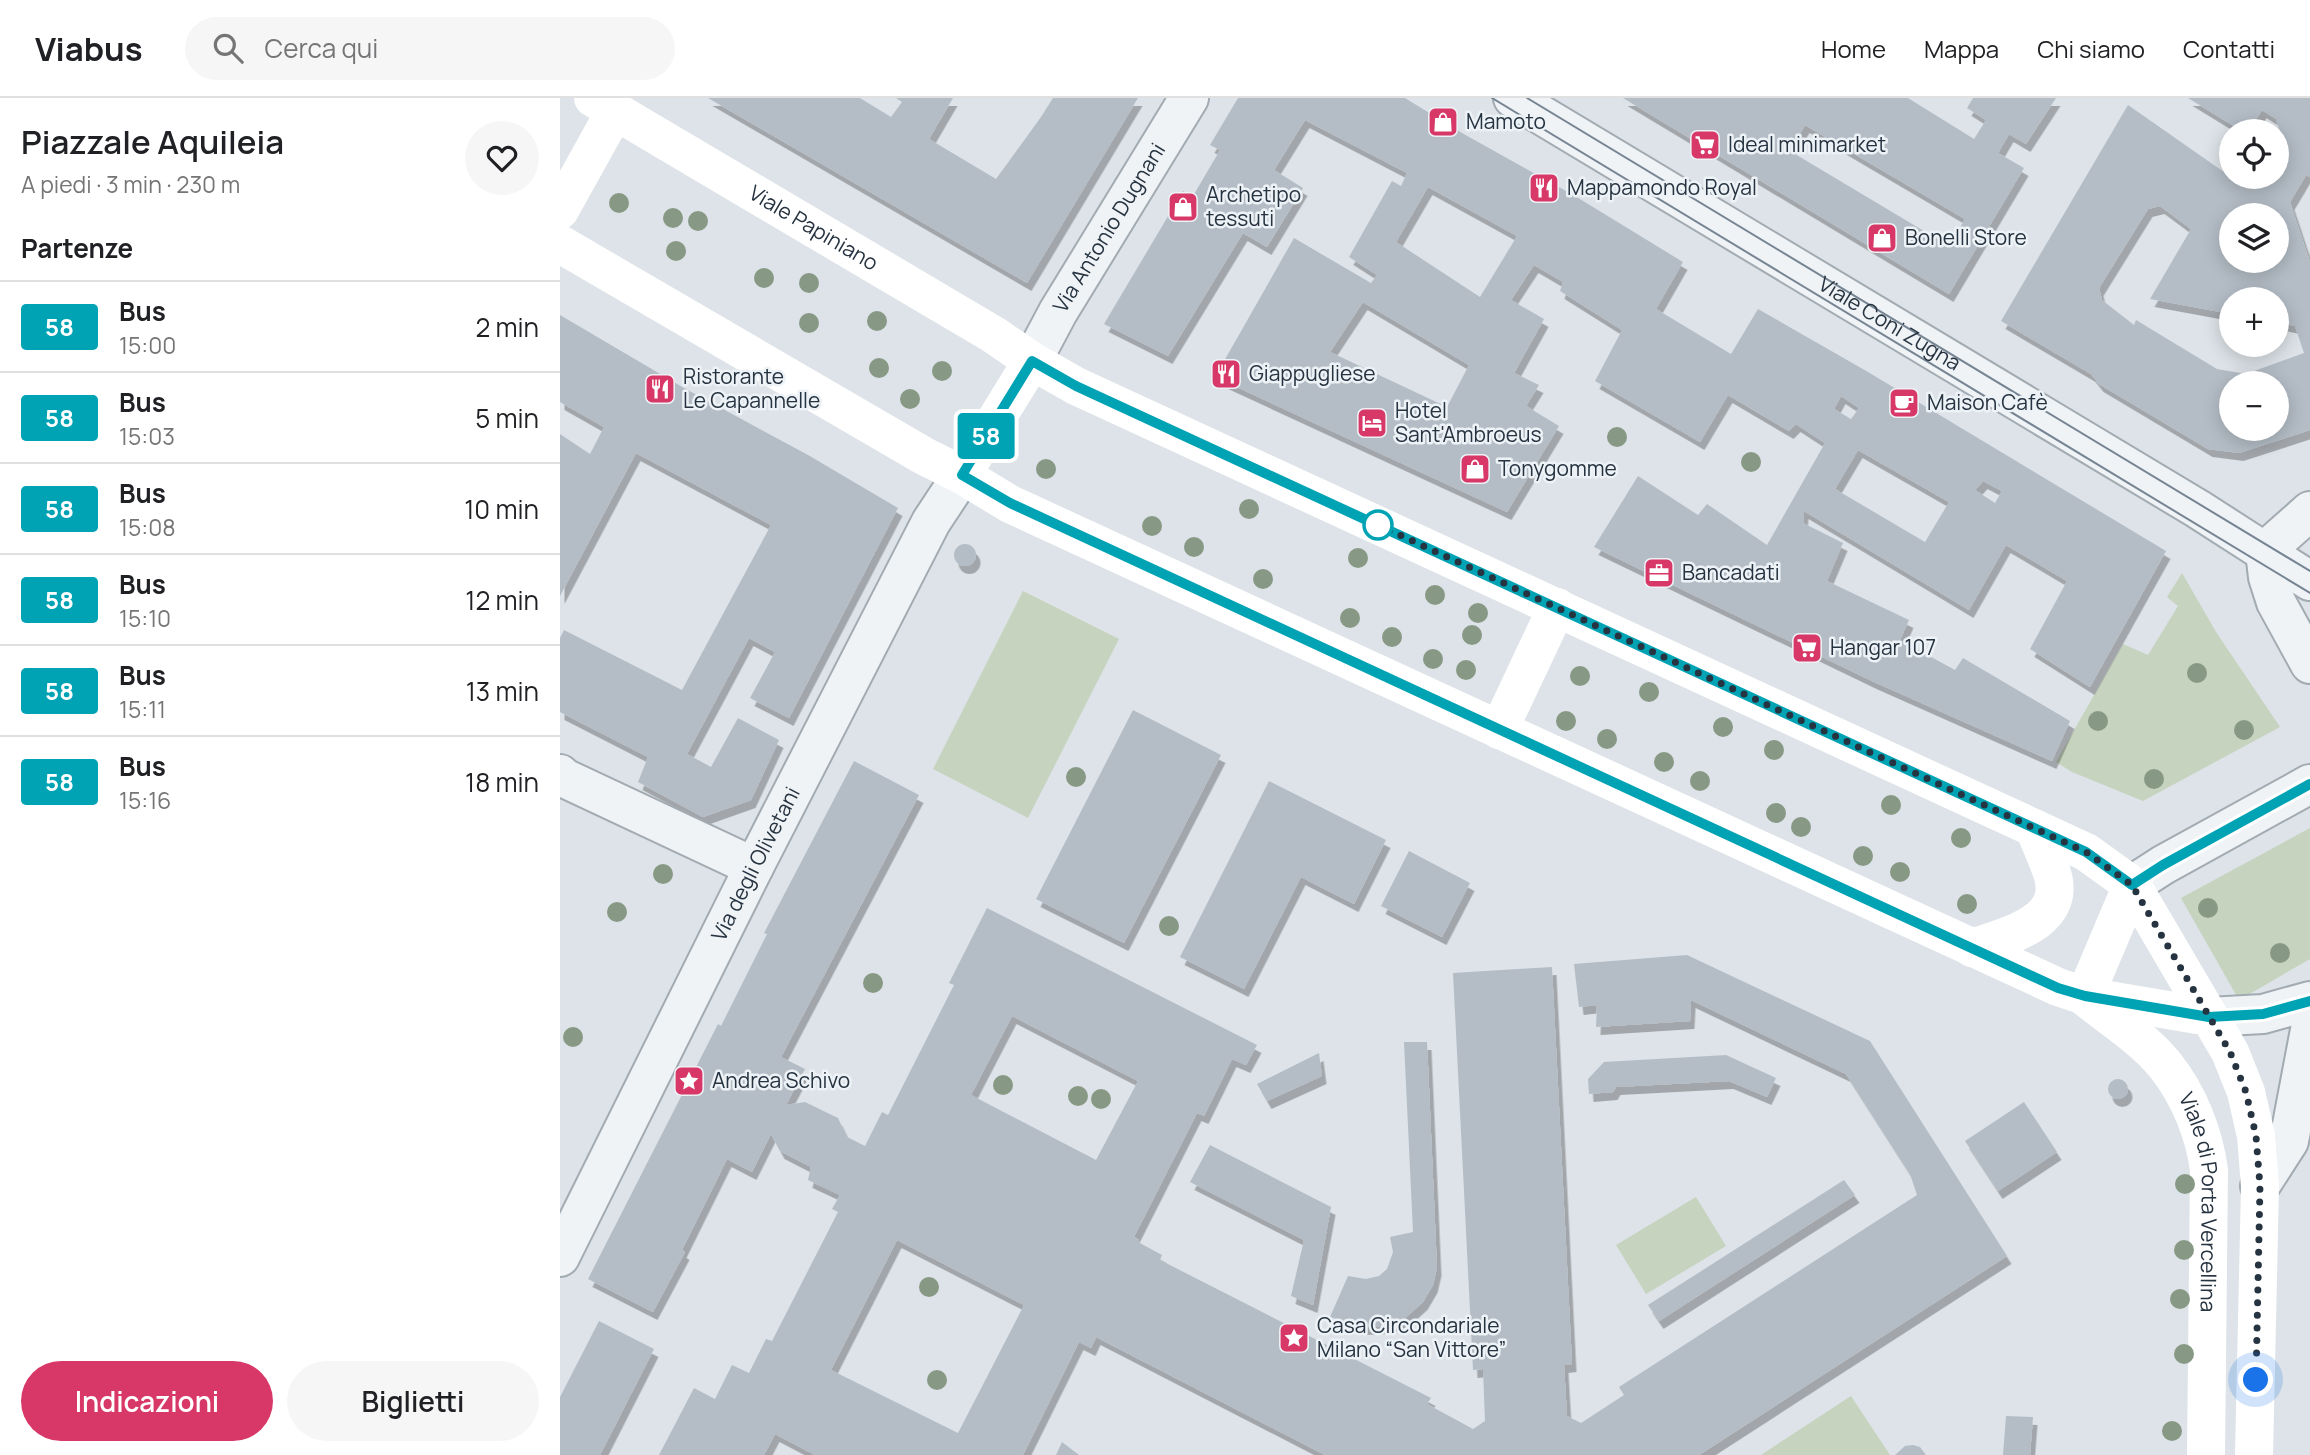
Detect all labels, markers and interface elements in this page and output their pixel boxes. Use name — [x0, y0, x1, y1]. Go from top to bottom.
search box — [185, 17, 675, 80]
text: Viabus — [35, 26, 143, 71]
icon: search — [209, 29, 247, 67]
text: Cerca qui — [265, 30, 378, 66]
text: Home — [1821, 32, 1886, 65]
text: Mappa — [1924, 32, 1999, 65]
text: Chi siamo — [2037, 32, 2145, 65]
text: Contatti — [2183, 32, 2275, 65]
shop icon: Mamoto — [1426, 105, 1460, 139]
place label: Mamoto — [1466, 107, 1546, 135]
text: Piazzale Aquileia — [21, 119, 284, 164]
map controls — [2219, 119, 2289, 441]
button: locate — [2219, 119, 2289, 189]
button: heart — [465, 121, 539, 195]
supermarket icon: Ideal minimarket — [1688, 128, 1722, 162]
place label: Ideal minimarket — [1728, 130, 1886, 158]
street label: Via Antonio Dugnani — [1046, 137, 1171, 317]
text: A piedi · 3 min · 230 m — [21, 168, 240, 200]
restaurant icon: Mappamondo Royal — [1527, 171, 1561, 205]
place label: Mappamondo Royal — [1567, 173, 1757, 201]
street label: Viale Papiniano — [744, 178, 884, 276]
place label: Archetipo tessuti — [1206, 180, 1301, 232]
shop icon: Archetipo tessuti — [1166, 190, 1200, 224]
button: layers — [2219, 203, 2289, 273]
shop icon: Bonelli Store — [1865, 221, 1899, 255]
place label: Bonelli Store — [1905, 223, 2027, 251]
text: Partenze — [21, 230, 133, 266]
street label: Viale Coni Zugna — [1814, 270, 1966, 376]
button: + — [2219, 287, 2289, 357]
text: Bus — [119, 293, 166, 329]
text: 2 min — [475, 309, 539, 345]
text: 58 — [45, 310, 74, 343]
text: 15:00 — [119, 329, 176, 361]
restaurant icon: Giappugliese — [1209, 357, 1243, 391]
place label: Giappugliese — [1249, 359, 1376, 387]
place label: Ristorante Le Capannelle — [683, 362, 820, 414]
button: − — [2219, 371, 2289, 441]
restaurant icon: Ristorante Le Capannelle — [643, 372, 677, 406]
text: Bus — [119, 384, 166, 420]
cafe icon: Maison Cafè — [1887, 386, 1921, 420]
place label: Maison Cafè — [1927, 388, 2048, 416]
place label: Hotel Sant'Ambroeus — [1395, 396, 1542, 448]
text: 5 min — [475, 400, 539, 436]
text: 58 — [45, 401, 74, 434]
hotel icon: Hotel Sant'Ambroeus — [1355, 406, 1389, 440]
line badge: 58 — [954, 413, 1018, 459]
text: 58 — [972, 419, 1000, 452]
text: 15:03 — [119, 420, 175, 452]
shop icon: Tonygomme — [1458, 452, 1492, 486]
place label: Tonygomme — [1498, 454, 1617, 482]
text: Bus — [119, 475, 166, 511]
text: 10 min — [464, 491, 539, 527]
text: 58 — [45, 492, 74, 525]
unlabelled marker — [1363, 510, 1393, 540]
text: 15:08 — [119, 511, 176, 543]
office icon: Bancadati — [1642, 556, 1676, 590]
place label: Bancadati — [1682, 558, 1780, 586]
text: Bus — [119, 566, 166, 602]
text: 12 min — [465, 582, 539, 618]
text: 58 — [45, 583, 74, 616]
text: 15:10 — [119, 602, 171, 634]
supermarket icon: Hangar 107 — [1790, 631, 1824, 665]
place label: Hangar 107 — [1830, 633, 1936, 661]
text: Bus — [119, 657, 166, 693]
text: 13 min — [466, 673, 539, 709]
text: 58 — [45, 674, 74, 707]
text: 15:11 — [119, 693, 166, 725]
text: Bus — [119, 748, 166, 784]
text: 18 min — [465, 764, 539, 800]
text: 58 — [45, 765, 74, 798]
street label: Via degli Olivetani — [704, 782, 806, 946]
text: 15:16 — [119, 784, 171, 816]
place icon: Andrea Schivo — [672, 1064, 706, 1098]
place label: Andrea Schivo — [712, 1066, 850, 1094]
street label: Viale di Porta Vercellina — [2173, 1087, 2225, 1312]
place label: Casa Circondariale Milano “San Vittore” — [1317, 1311, 1506, 1363]
place icon: Casa Circondariale Milano “San Vittore” — [1277, 1321, 1311, 1355]
button: Indicazioni — [21, 1361, 273, 1441]
button: Biglietti — [287, 1361, 539, 1441]
your location — [2238, 1362, 2273, 1397]

